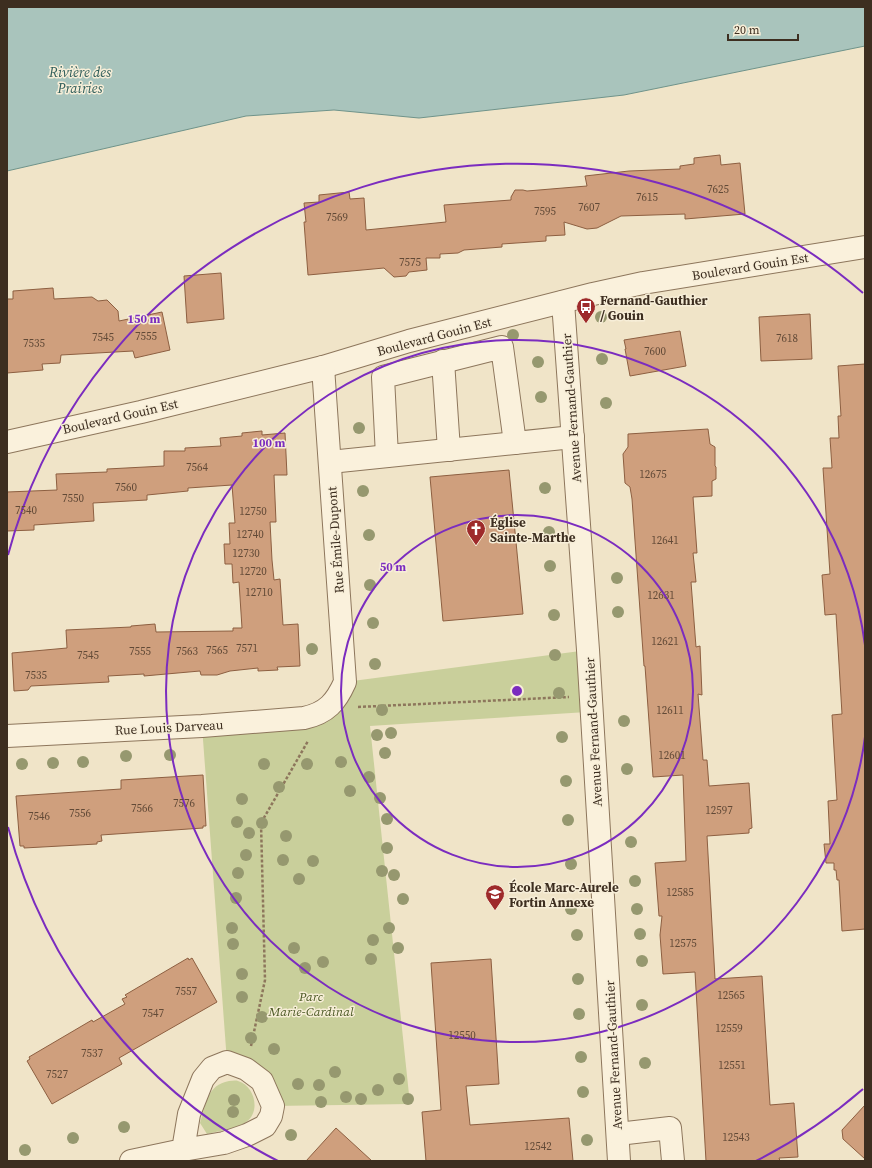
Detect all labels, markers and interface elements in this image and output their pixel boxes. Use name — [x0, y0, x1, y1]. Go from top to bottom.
scale bar — [728, 16, 798, 42]
text: 20 m — [734, 22, 760, 38]
water label: Rivière des Prairies — [48, 62, 112, 98]
house number: 7625 — [707, 182, 729, 197]
house number: 7615 — [636, 190, 658, 205]
house number: 7607 — [578, 200, 600, 215]
house number: 7595 — [534, 204, 556, 219]
house number: 7569 — [326, 210, 348, 225]
street label: Boulevard Gouin Est — [691, 249, 810, 284]
house number: 7575 — [399, 255, 421, 270]
place label: Fernand-Gauthier / Gouin — [600, 292, 709, 324]
bus stop icon: Fernand-Gauthier / Gouin — [575, 296, 597, 324]
text: 150 m — [128, 311, 161, 327]
street label: Boulevard Gouin Est — [375, 313, 494, 360]
house number: 7555 — [135, 329, 157, 344]
house number: 7545 — [92, 330, 114, 345]
house number: 7618 — [776, 331, 798, 346]
street label: Avenue Fernand-Gauthier — [558, 332, 585, 483]
house number: 7535 — [23, 336, 45, 351]
house number: 7600 — [644, 344, 666, 359]
street label: Boulevard Gouin Est — [61, 395, 180, 438]
text: 100 m — [253, 435, 286, 451]
house number: 7564 — [186, 460, 208, 475]
house number: 12675 — [639, 467, 667, 482]
house number: 7560 — [115, 480, 137, 495]
street label: Rue Émile-Dupont — [323, 485, 348, 594]
house number: 7550 — [62, 491, 84, 506]
house number: 7540 — [15, 503, 37, 518]
house number: 12750 — [239, 504, 267, 519]
place label: Église Sainte-Marthe — [490, 514, 576, 546]
church icon: Église Sainte-Marthe — [465, 518, 487, 546]
house number: 12740 — [236, 527, 264, 542]
house number: 12641 — [651, 533, 679, 548]
house number: 12730 — [232, 546, 260, 561]
text: 50 m — [380, 559, 406, 575]
house number: 12720 — [239, 564, 267, 579]
house number: 12710 — [245, 585, 273, 600]
house number: 12631 — [647, 588, 675, 603]
house number: 12621 — [651, 634, 679, 649]
house number: 7571 — [236, 641, 258, 656]
house number: 7565 — [206, 643, 228, 658]
house number: 7555 — [129, 644, 151, 659]
house number: 7563 — [176, 644, 198, 659]
house number: 7545 — [77, 648, 99, 663]
street label: Avenue Fernand-Gauthier — [581, 656, 606, 807]
house number: 7535 — [25, 668, 47, 683]
centre of rings — [510, 684, 524, 698]
house number: 12611 — [656, 703, 684, 718]
street label: Rue Louis Darveau — [114, 716, 224, 739]
house number: 12601 — [658, 748, 686, 763]
house number: 7576 — [173, 796, 195, 811]
house number: 7566 — [131, 801, 153, 816]
house number: 12597 — [705, 803, 733, 818]
house number: 7556 — [69, 806, 91, 821]
house number: 7546 — [28, 809, 50, 824]
place label: École Marc-Aurele Fortin Annexe — [509, 879, 619, 911]
school or university icon: École Marc-Aurele Fortin Annexe — [484, 883, 506, 911]
house number: 12585 — [666, 885, 694, 900]
house number: 12575 — [669, 936, 697, 951]
street label: Avenue Fernand-Gauthier — [601, 979, 626, 1130]
house number: 7557 — [175, 984, 197, 999]
park label: Parc Marie-Cardinal — [267, 988, 354, 1020]
house number: 12565 — [717, 988, 745, 1003]
house number: 7547 — [142, 1006, 164, 1021]
house number: 12559 — [715, 1021, 743, 1036]
house number: 12550 — [448, 1028, 476, 1043]
house number: 7537 — [81, 1046, 103, 1061]
house number: 12551 — [718, 1058, 746, 1073]
house number: 7527 — [46, 1067, 68, 1082]
house number: 12543 — [722, 1130, 750, 1145]
house number: 12542 — [524, 1139, 552, 1154]

